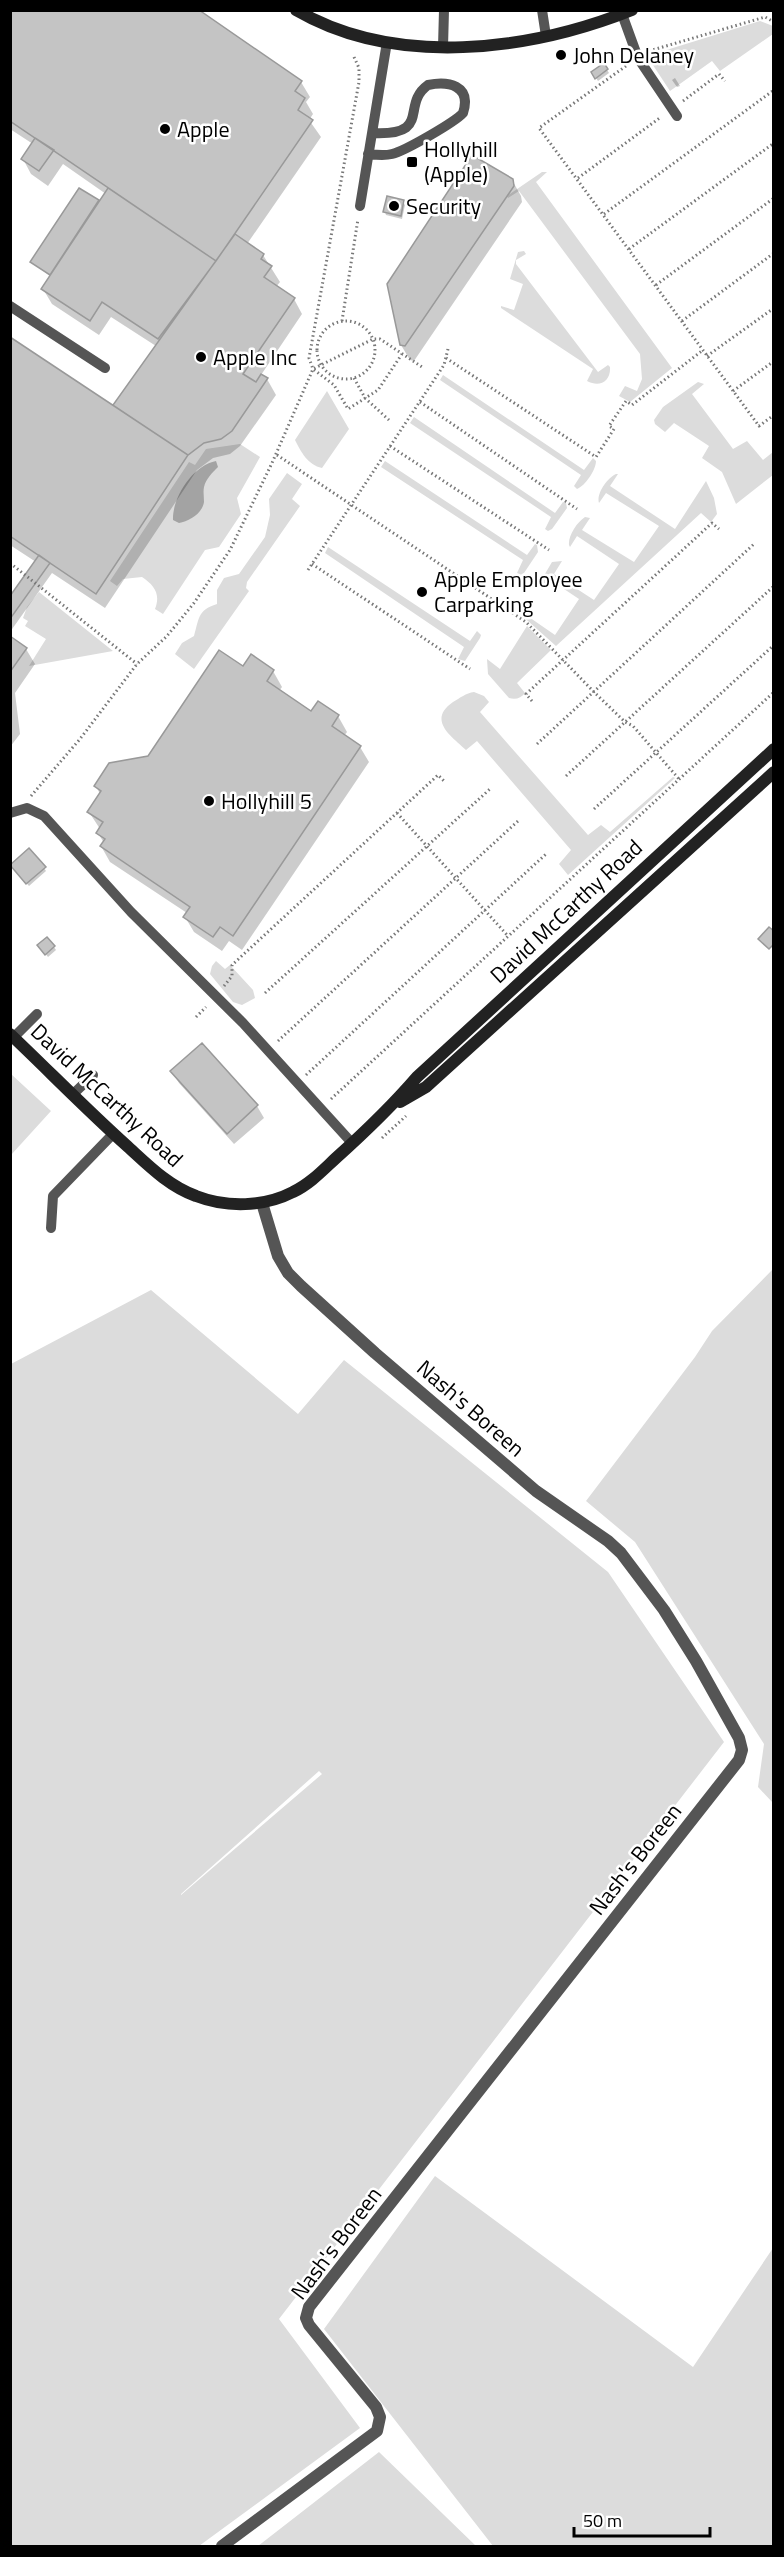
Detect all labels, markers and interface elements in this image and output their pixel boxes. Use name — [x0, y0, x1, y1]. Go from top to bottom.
place label: John Delaney — [573, 38, 694, 72]
marker: John Delaney — [554, 48, 568, 62]
place label: Apple — [177, 112, 230, 146]
marker: Apple — [158, 122, 172, 136]
place label: Hollyhill (Apple) — [424, 132, 498, 191]
marker: Hollyhill (Apple) — [405, 155, 419, 169]
place label: Security — [406, 189, 481, 223]
marker: Security — [387, 199, 401, 213]
place label: Apple Inc — [213, 340, 297, 374]
marker: Apple Inc — [194, 350, 208, 364]
place label: Apple Employee Carparking — [434, 562, 583, 621]
marker: Apple Employee Carparking — [415, 585, 429, 599]
place label: Hollyhill 5 — [221, 784, 312, 818]
marker: Hollyhill 5 — [202, 794, 216, 808]
street label: David McCarthy Road — [482, 831, 650, 991]
street label: David McCarthy Road — [23, 1015, 191, 1175]
street label: Nash's Boreen — [409, 1351, 533, 1465]
street label: Nash's Boreen — [580, 1796, 690, 1922]
street label: Nash's Boreen — [282, 2179, 390, 2307]
scale bar — [574, 2500, 710, 2538]
text: 50 m — [583, 2507, 622, 2534]

